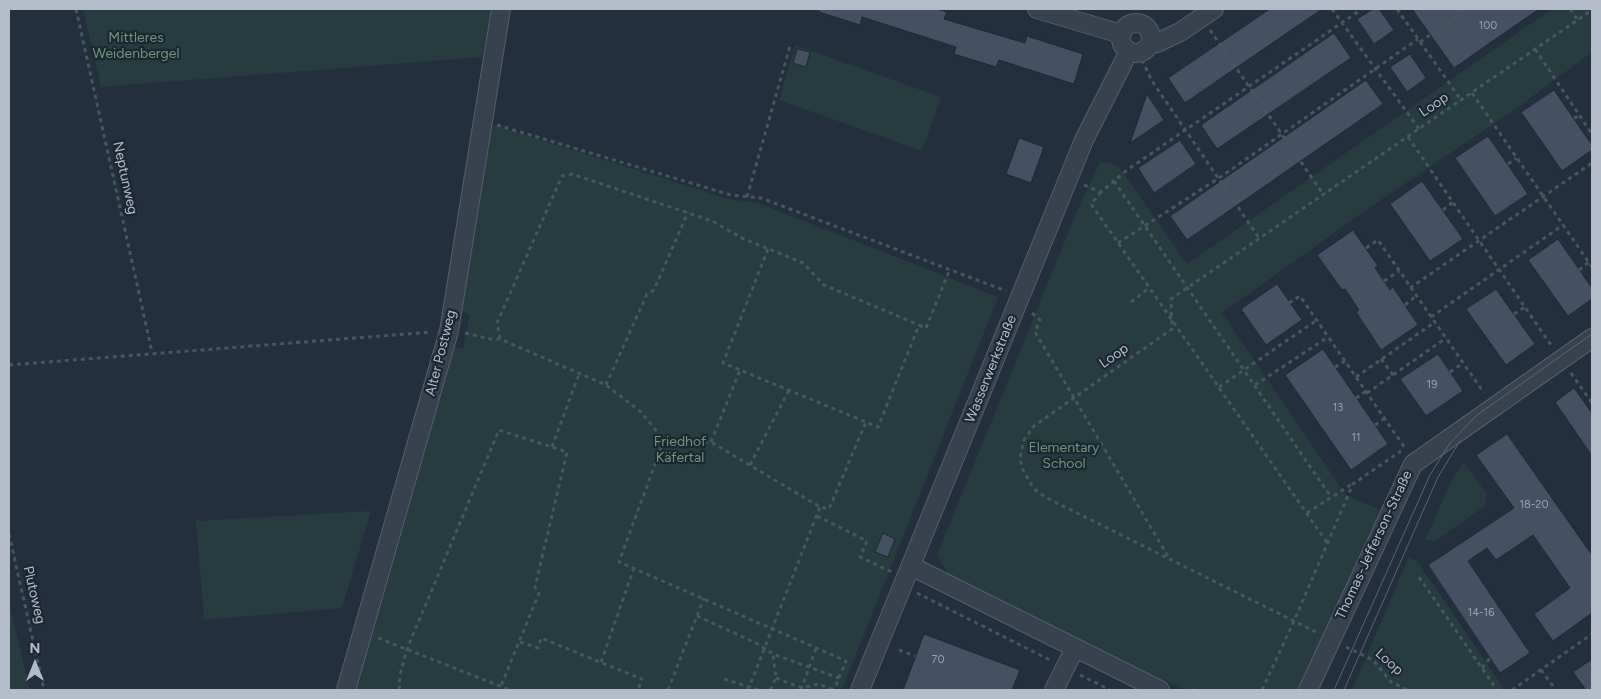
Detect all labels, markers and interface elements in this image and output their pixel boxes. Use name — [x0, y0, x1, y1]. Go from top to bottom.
house number: 100 — [1479, 19, 1497, 33]
park label: Mittleres Weidenbergel — [93, 30, 179, 62]
street label: Loop — [1416, 89, 1452, 121]
street label: Neptunweg — [109, 140, 141, 216]
street label: Alter Postweg — [422, 308, 460, 398]
street label: Wasserwerkstraße — [962, 313, 1020, 425]
street label: Loop — [1096, 340, 1132, 372]
house number: 19 — [1427, 378, 1437, 392]
house number: 13 — [1333, 401, 1343, 415]
house number: 11 — [1351, 431, 1361, 445]
park label: Friedhof Käfertal — [654, 434, 706, 467]
park label: Elementary School — [1029, 440, 1099, 472]
street label: Thomas-Jefferson-Straße — [1332, 468, 1416, 622]
house number: 18-20 — [1519, 498, 1549, 512]
street label: Plutoweg — [19, 564, 49, 626]
house number: 14-16 — [1468, 606, 1494, 620]
north arrow — [10, 639, 60, 689]
text: N — [30, 640, 40, 657]
street label: Loop — [1372, 645, 1406, 679]
house number: 70 — [932, 653, 944, 667]

